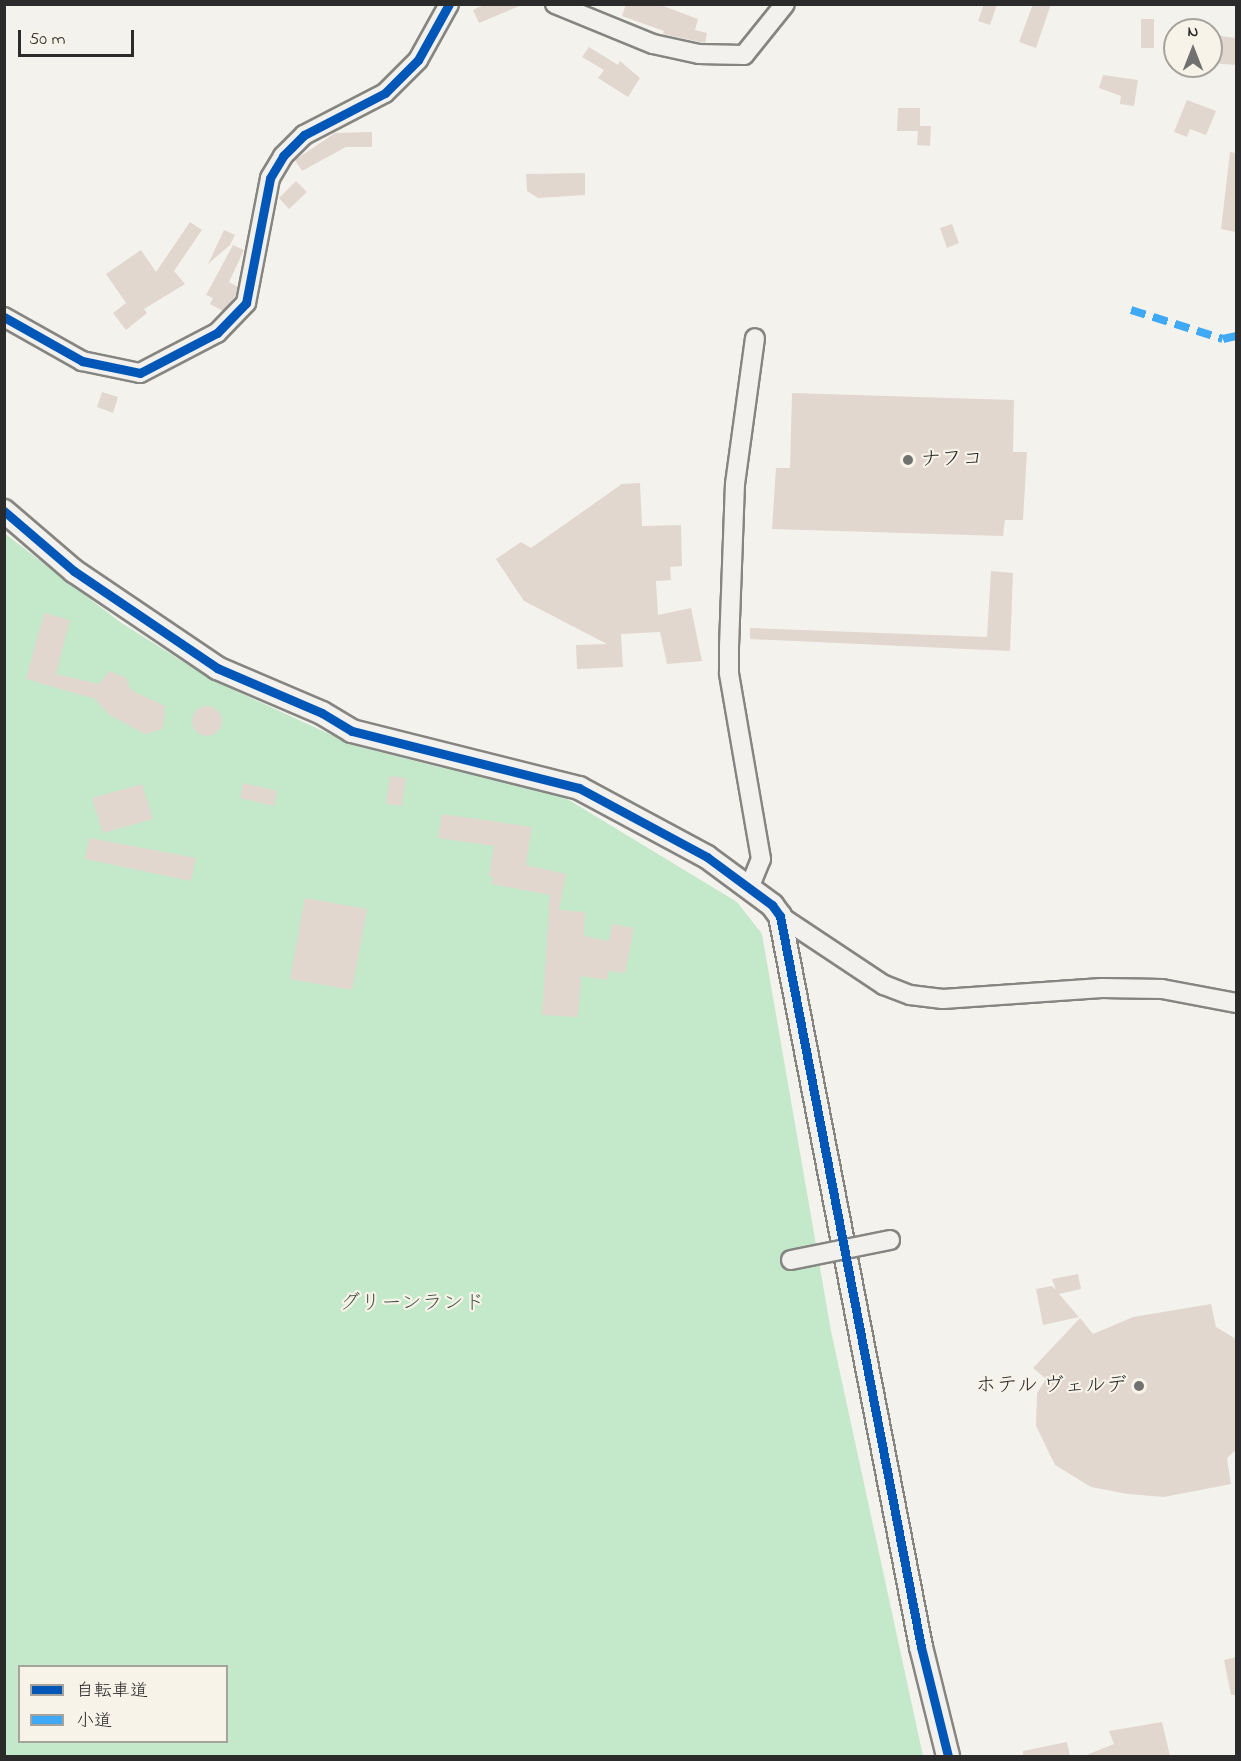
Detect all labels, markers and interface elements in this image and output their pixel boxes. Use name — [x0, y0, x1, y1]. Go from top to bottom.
scale bar — [21, 18, 136, 56]
north arrow — [1163, 18, 1223, 78]
text: N — [1188, 20, 1198, 44]
text: 50 m — [29, 27, 66, 53]
place label: ナフコ — [920, 447, 983, 473]
marker: ナフコ — [901, 453, 915, 467]
park label: グリーンランド — [339, 1291, 485, 1317]
place label: ホテル ヴェルデ — [975, 1373, 1127, 1399]
marker: ホテル ヴェルデ — [1132, 1379, 1146, 1393]
legend — [18, 1665, 228, 1743]
text: 自転車道 — [76, 1679, 148, 1705]
text: 小道 — [76, 1709, 112, 1735]

